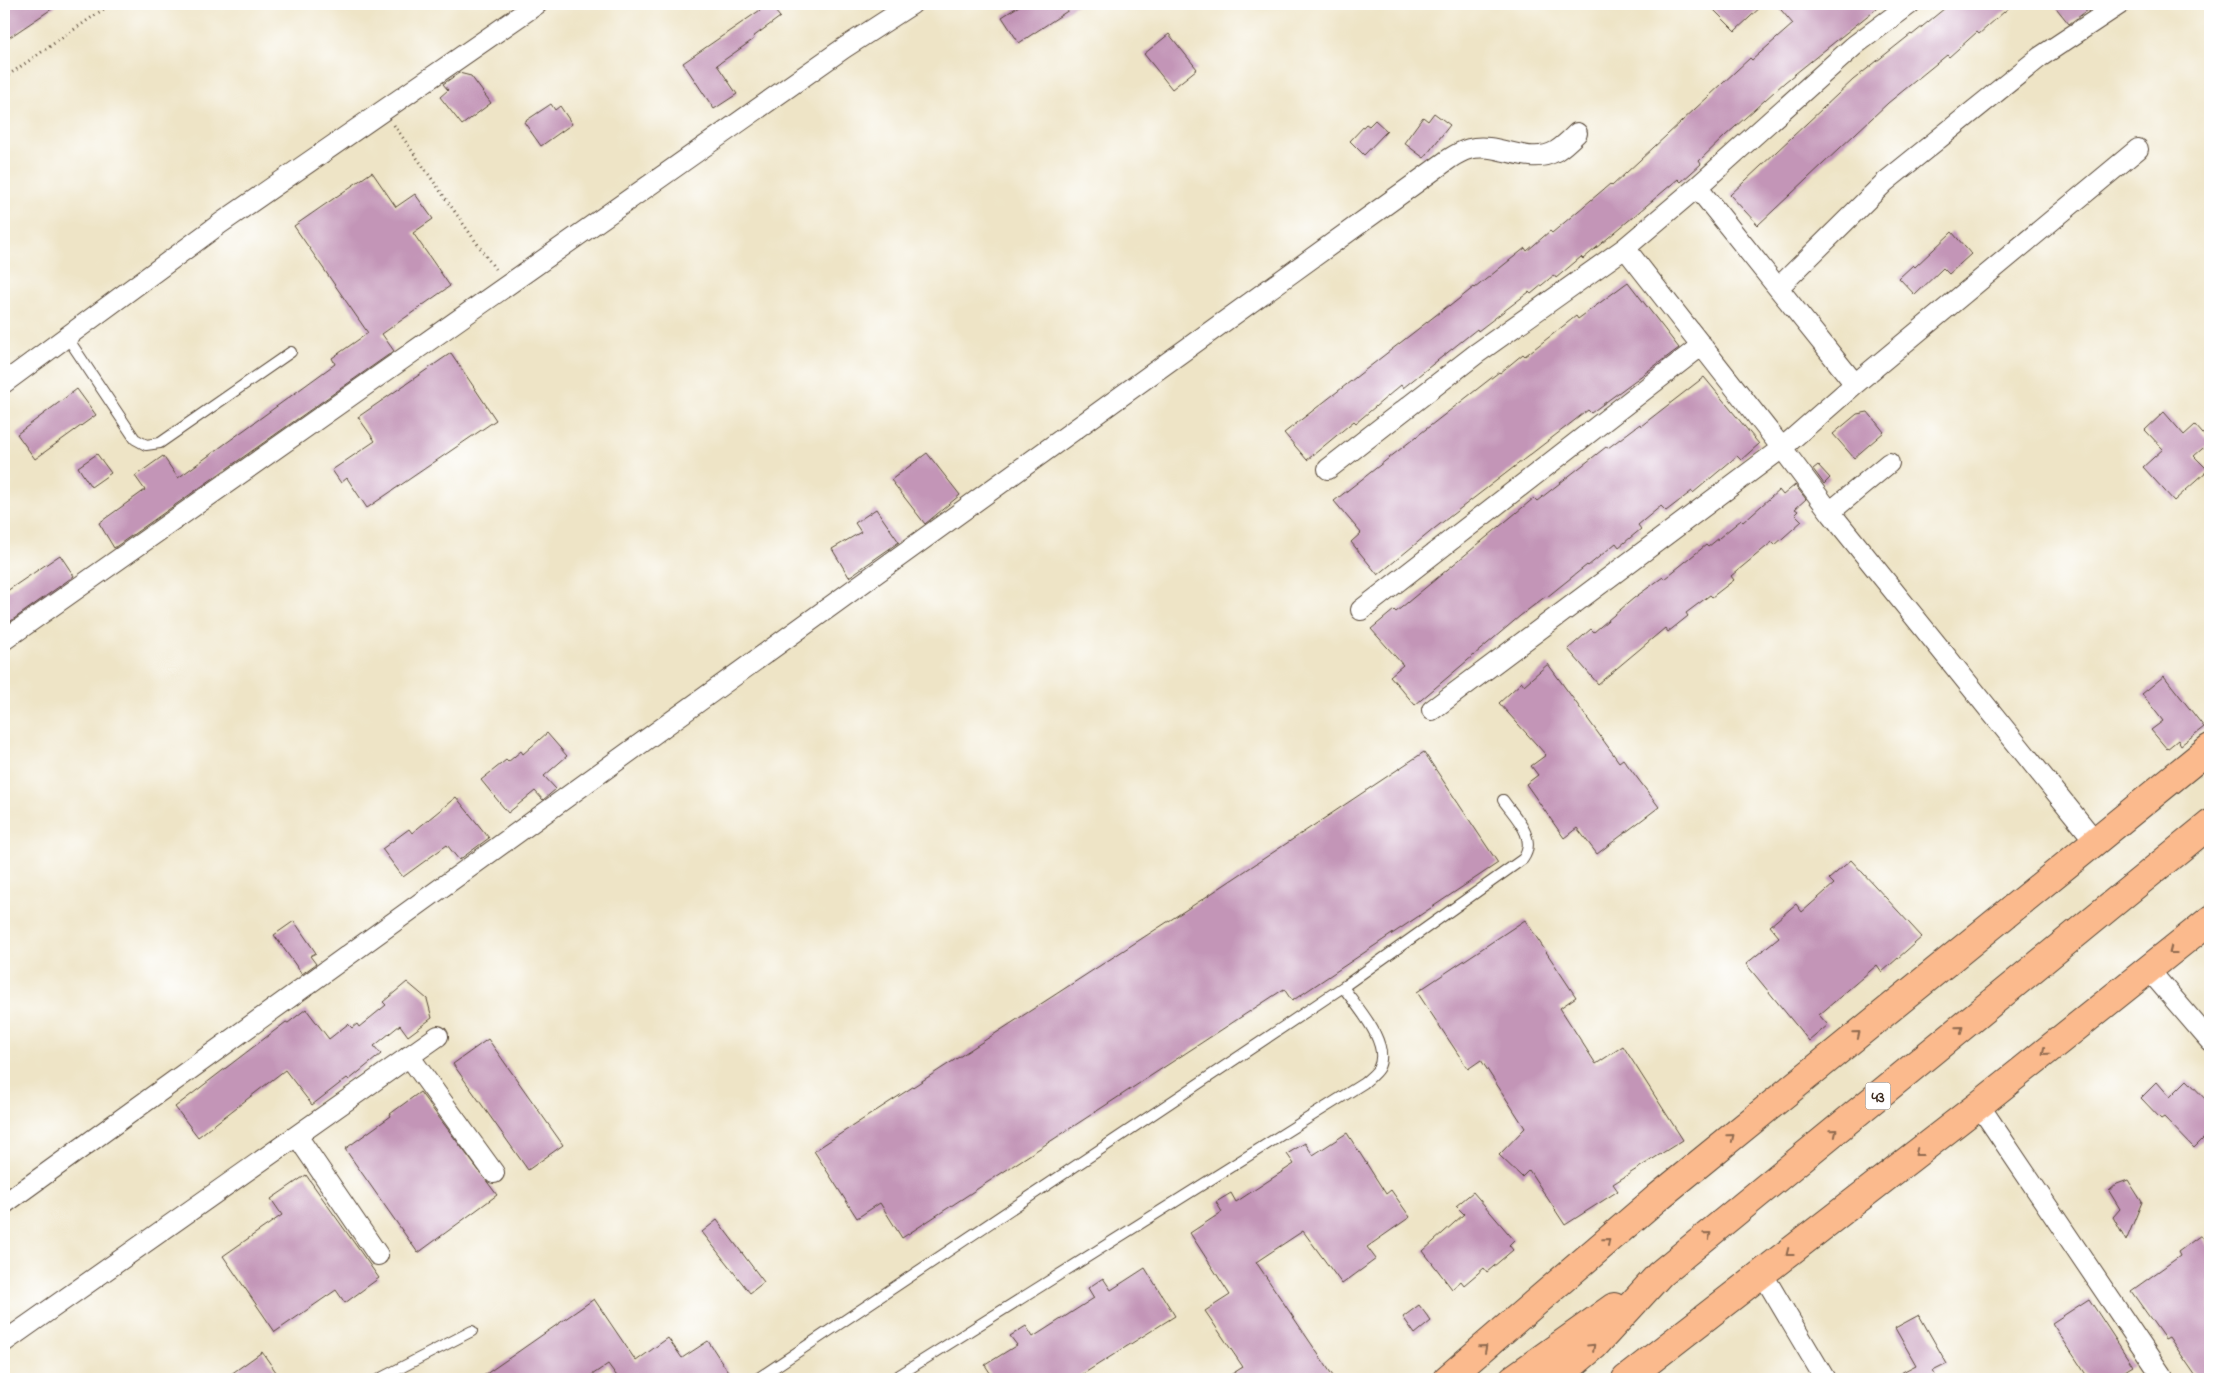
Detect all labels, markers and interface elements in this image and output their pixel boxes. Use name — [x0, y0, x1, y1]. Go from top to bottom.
one-way arrow — [2169, 945, 2178, 953]
one-way arrow — [1954, 1026, 1963, 1034]
one-way arrow — [1851, 1032, 1860, 1040]
one-way arrow — [2042, 1047, 2051, 1055]
road number: 43 — [1866, 1082, 1890, 1110]
one-way arrow — [1828, 1129, 1837, 1137]
one-way arrow — [1726, 1134, 1735, 1143]
one-way arrow — [1914, 1147, 1924, 1156]
one-way arrow — [1703, 1231, 1712, 1240]
one-way arrow — [1601, 1238, 1610, 1247]
one-way arrow — [1786, 1247, 1795, 1255]
one-way arrow — [1586, 1344, 1595, 1353]
one-way arrow — [1478, 1345, 1487, 1354]

